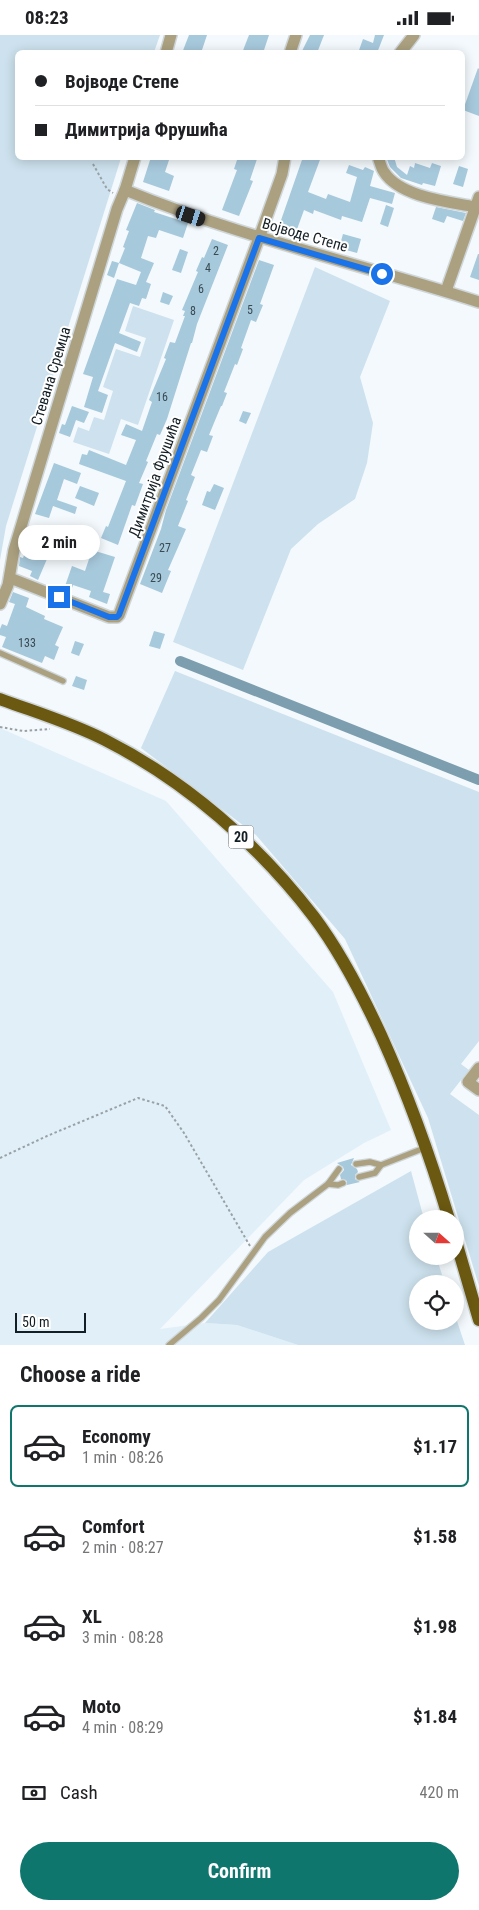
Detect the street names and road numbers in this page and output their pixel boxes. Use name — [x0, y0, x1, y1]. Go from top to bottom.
street label: Војводе Степе — [260, 214, 350, 256]
street label: Стевана Сремца — [27, 325, 75, 427]
street label: Димитрија Фрушића — [125, 414, 185, 540]
road number: 20 — [228, 825, 254, 849]

